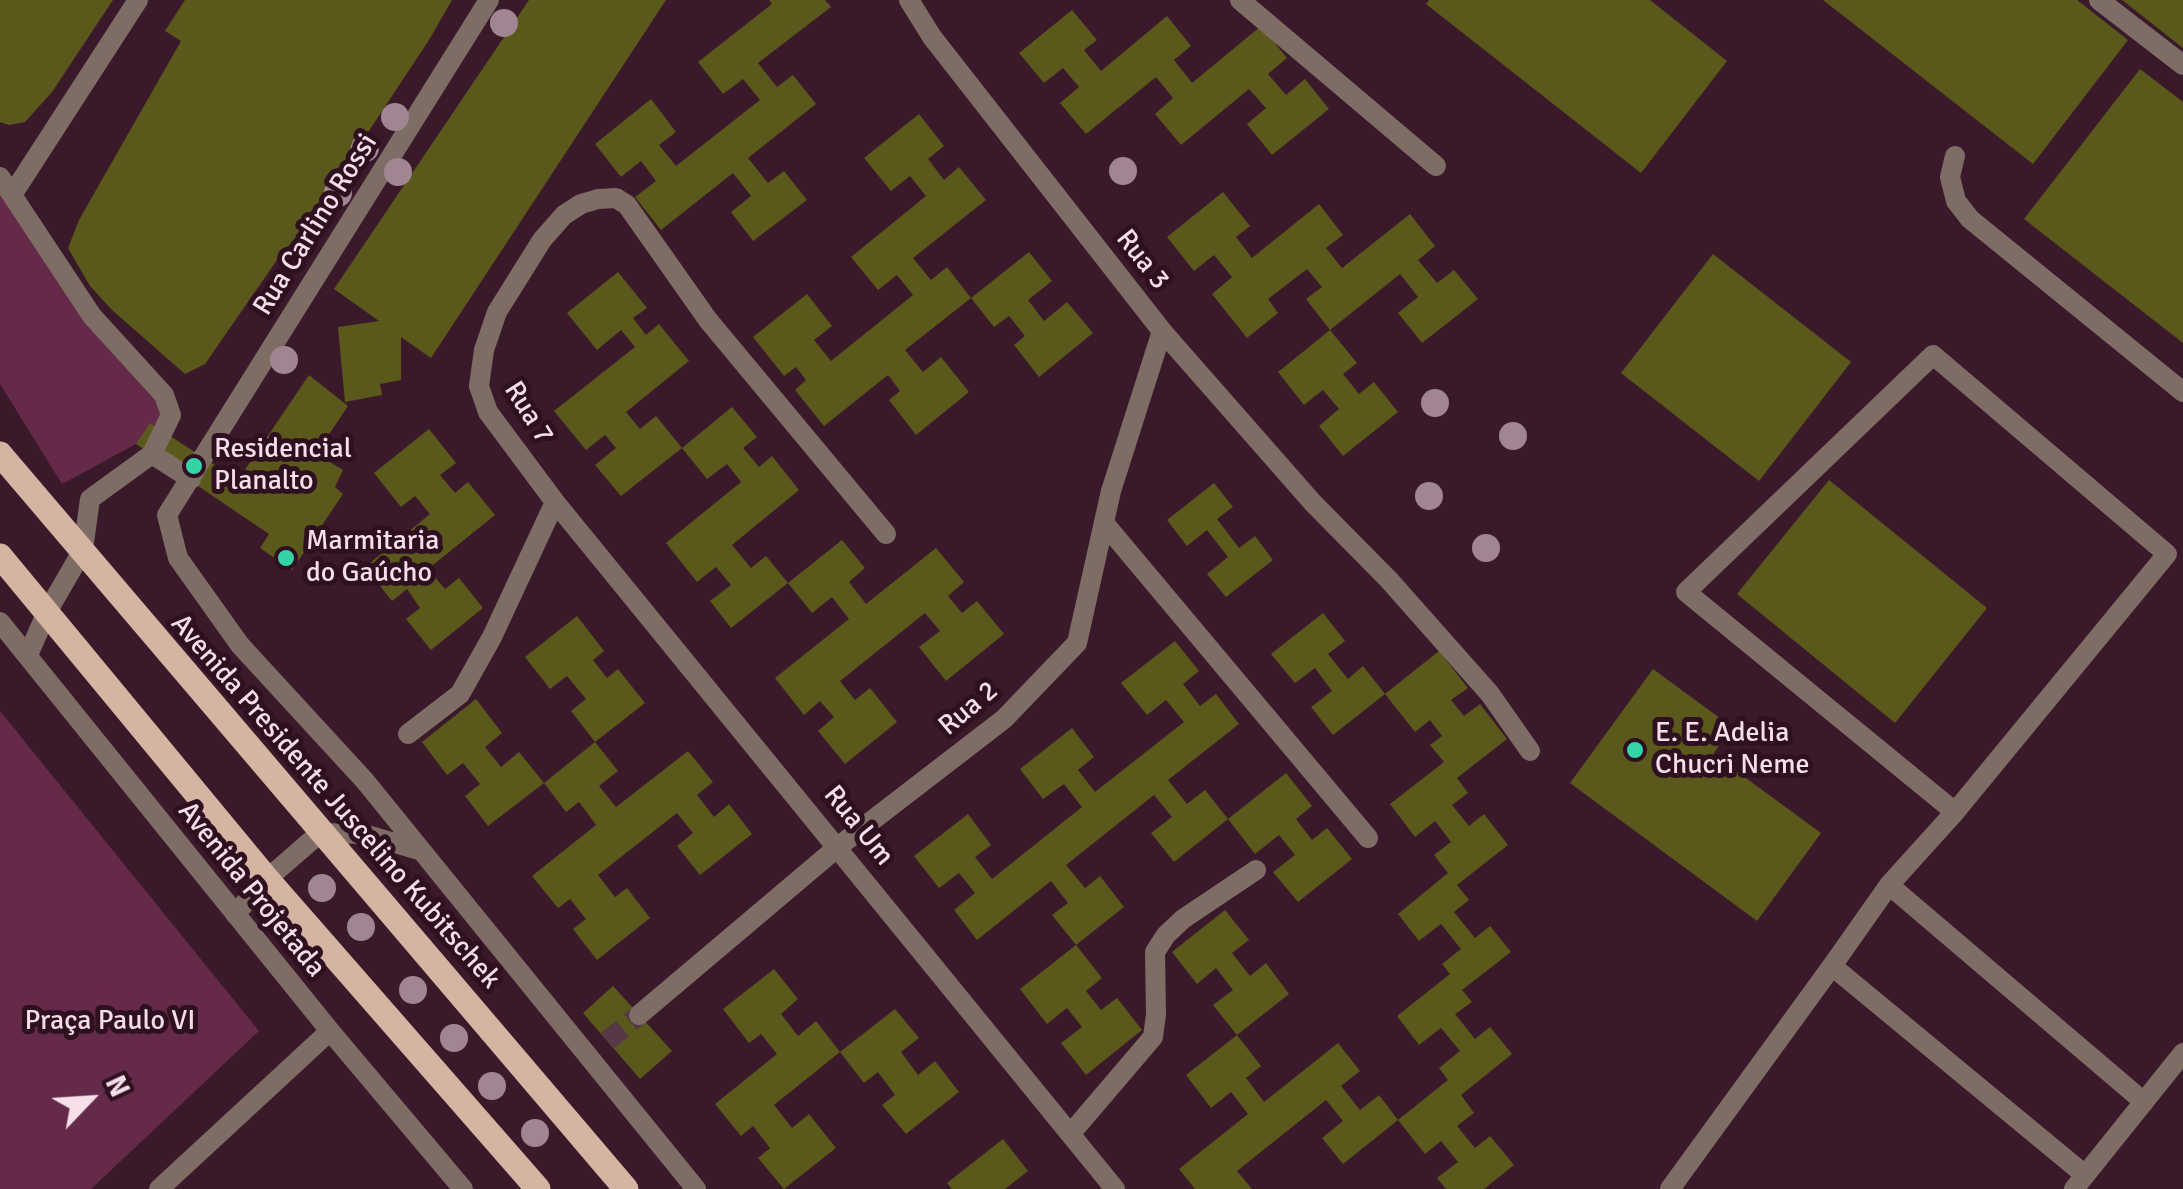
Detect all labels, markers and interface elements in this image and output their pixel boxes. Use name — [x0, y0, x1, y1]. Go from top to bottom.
street label: Rua Carlino Rossi — [247, 128, 385, 322]
street label: Rua 3 — [1108, 223, 1176, 297]
street label: Rua 7 — [496, 376, 560, 450]
place label: Residencial Planalto — [214, 433, 352, 499]
marker: Residencial Planalto — [183, 455, 205, 477]
place label: Marmitaria do Gaúcho — [306, 525, 439, 591]
marker: Marmitaria do Gaúcho — [275, 547, 297, 569]
street label: Avenida Presidente Juscelino Kubitschek — [163, 608, 507, 996]
street label: Rua 2 — [933, 675, 1005, 743]
place label: E. E. Adelia Chucri Neme — [1655, 717, 1809, 783]
marker: E. E. Adelia Chucri Neme — [1624, 739, 1646, 761]
street label: Rua Um — [816, 779, 900, 873]
street label: Avenida Projetada — [170, 796, 332, 984]
park label: Praça Paulo VI — [25, 1005, 195, 1039]
north arrow — [40, 1049, 140, 1149]
text: N — [98, 1070, 137, 1102]

